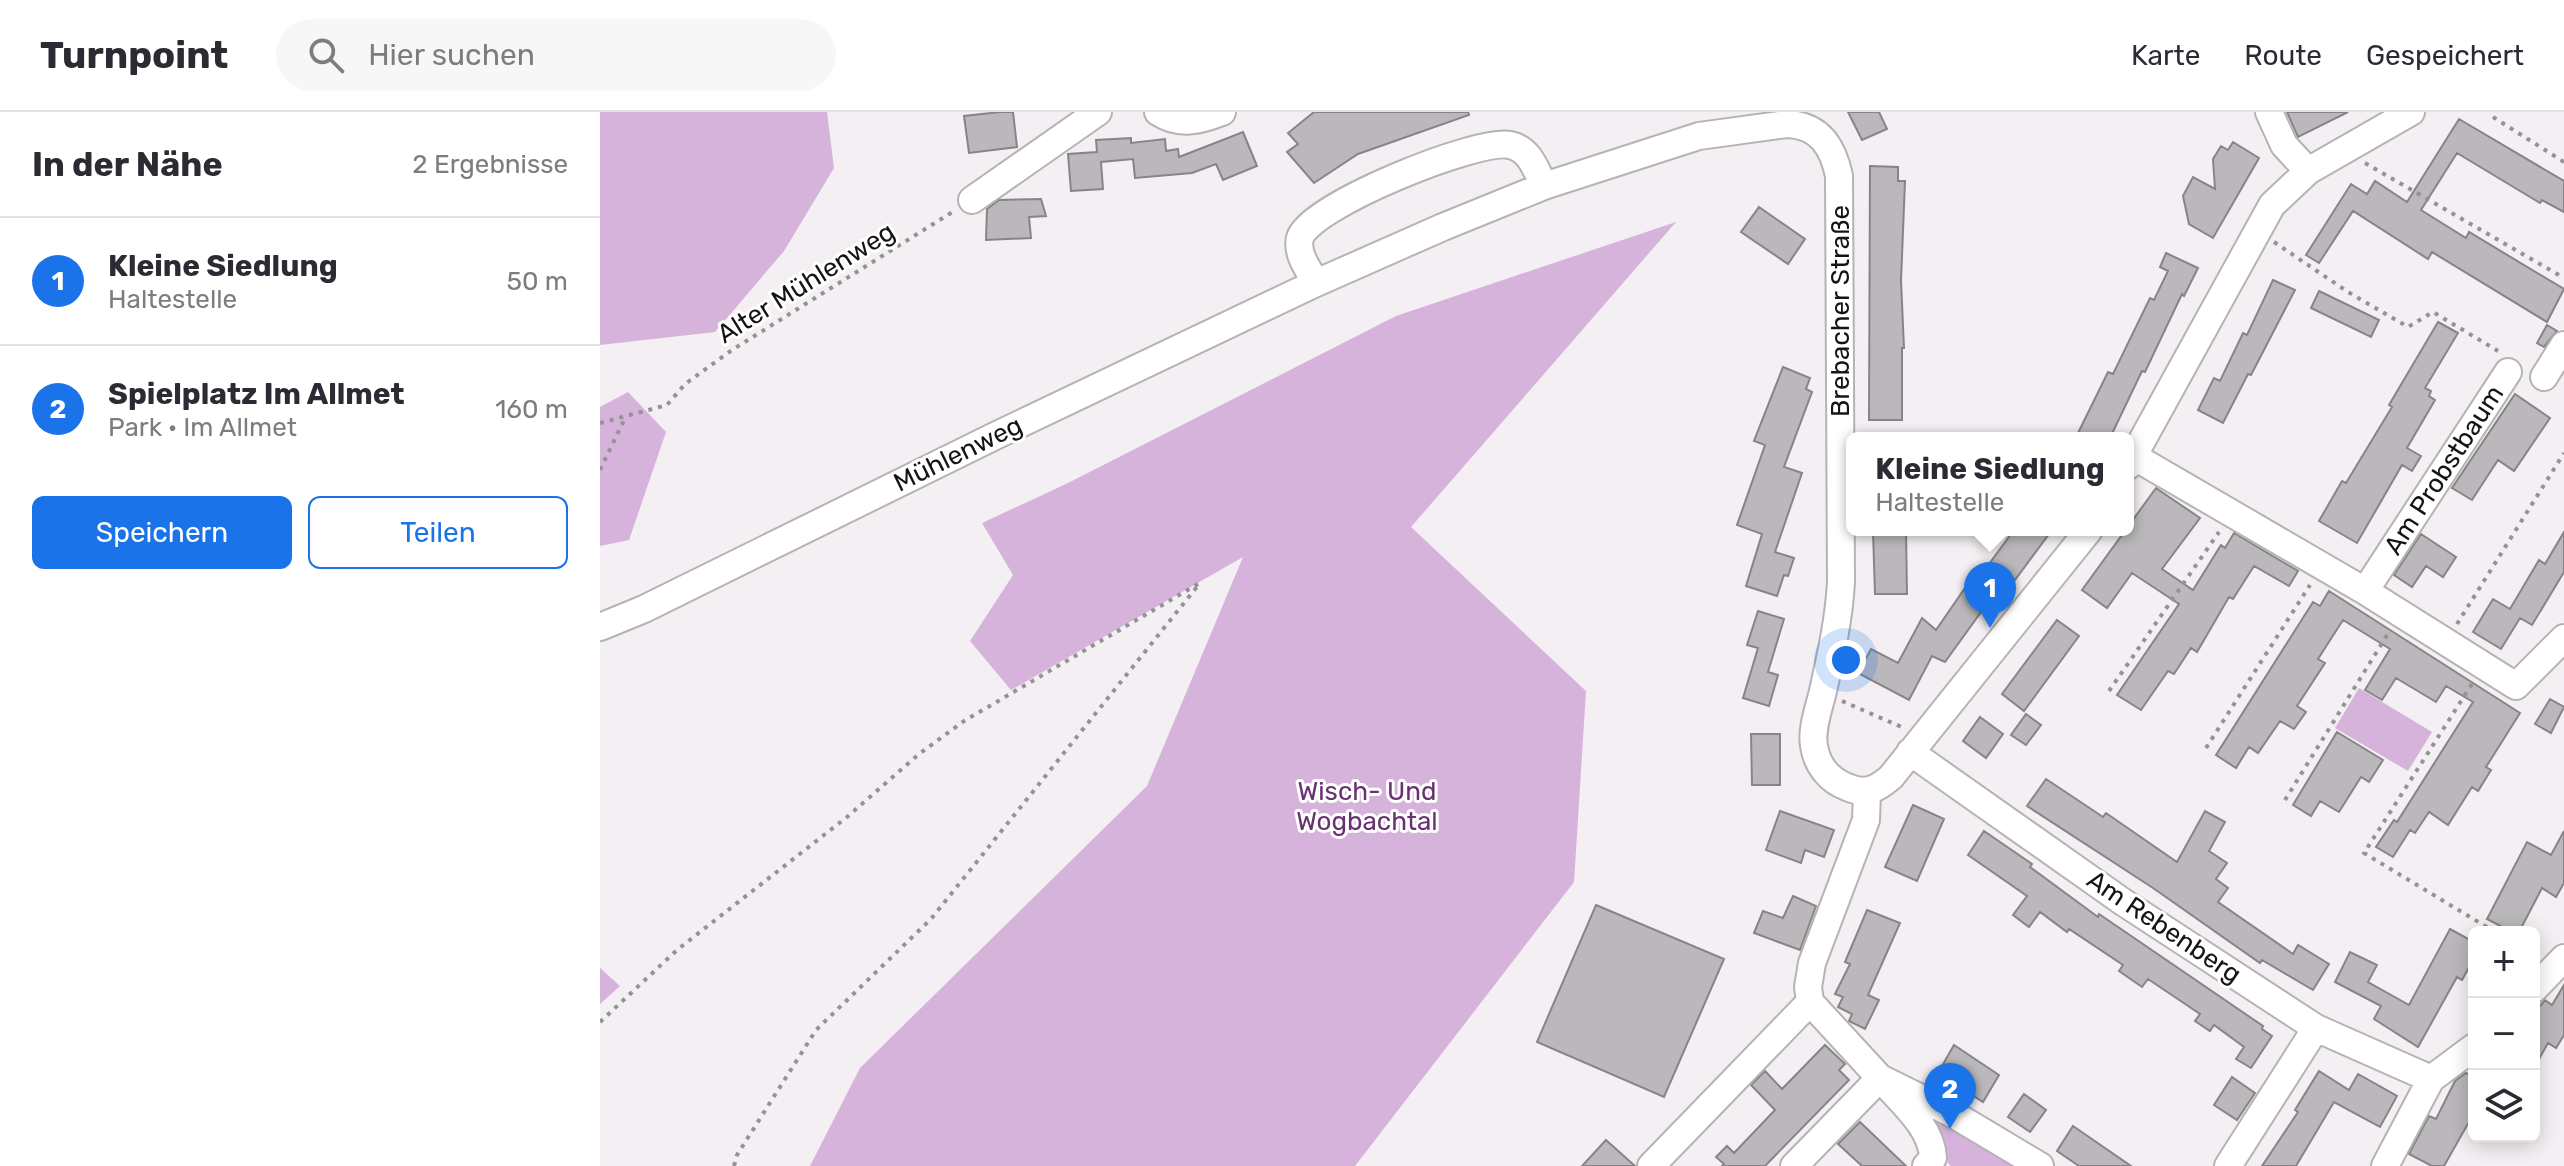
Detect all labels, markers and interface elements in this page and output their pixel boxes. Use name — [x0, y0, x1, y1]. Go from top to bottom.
search box — [276, 19, 836, 91]
text: Turnpoint — [40, 32, 228, 78]
icon: search — [304, 33, 348, 77]
text: Hier suchen — [368, 37, 535, 73]
text: Karte — [2131, 39, 2200, 72]
text: Route — [2244, 39, 2322, 72]
text: Gespeichert — [2366, 39, 2524, 72]
text: In der Nähe — [32, 144, 223, 185]
text: 2 Ergebnisse — [412, 149, 568, 180]
street label: Brebacher Straße — [1825, 205, 1856, 417]
street label: Alter Mühlenweg — [712, 216, 900, 350]
text: Kleine Siedlung — [108, 248, 338, 284]
text: 1 — [52, 266, 64, 297]
text: 50 m — [507, 266, 568, 297]
text: Haltestelle — [108, 284, 237, 315]
text: Spielplatz Im Allmet — [108, 376, 405, 412]
street label: Am Probstbaum — [2378, 380, 2510, 560]
text: 2 — [50, 394, 66, 425]
text: 160 m — [495, 394, 568, 425]
street label: Mühlenweg — [889, 410, 1027, 498]
text: Park · Im Allmet — [108, 412, 297, 443]
popup — [1846, 432, 2134, 536]
text: Kleine Siedlung — [1875, 451, 2105, 487]
text: Haltestelle — [1875, 487, 2004, 518]
button: Speichern — [32, 496, 292, 569]
button: Teilen — [308, 496, 568, 569]
pin: 1 — [1964, 562, 2016, 628]
your location — [1826, 640, 1866, 680]
park label: Wisch- Und Wogbachtal — [1296, 776, 1438, 837]
street label: Am Rebenberg — [2081, 864, 2247, 990]
map controls — [2468, 926, 2540, 1142]
button: + — [2468, 926, 2540, 998]
button: − — [2468, 998, 2540, 1070]
pin: 2 — [1924, 1063, 1976, 1129]
button: layers — [2468, 1070, 2540, 1142]

